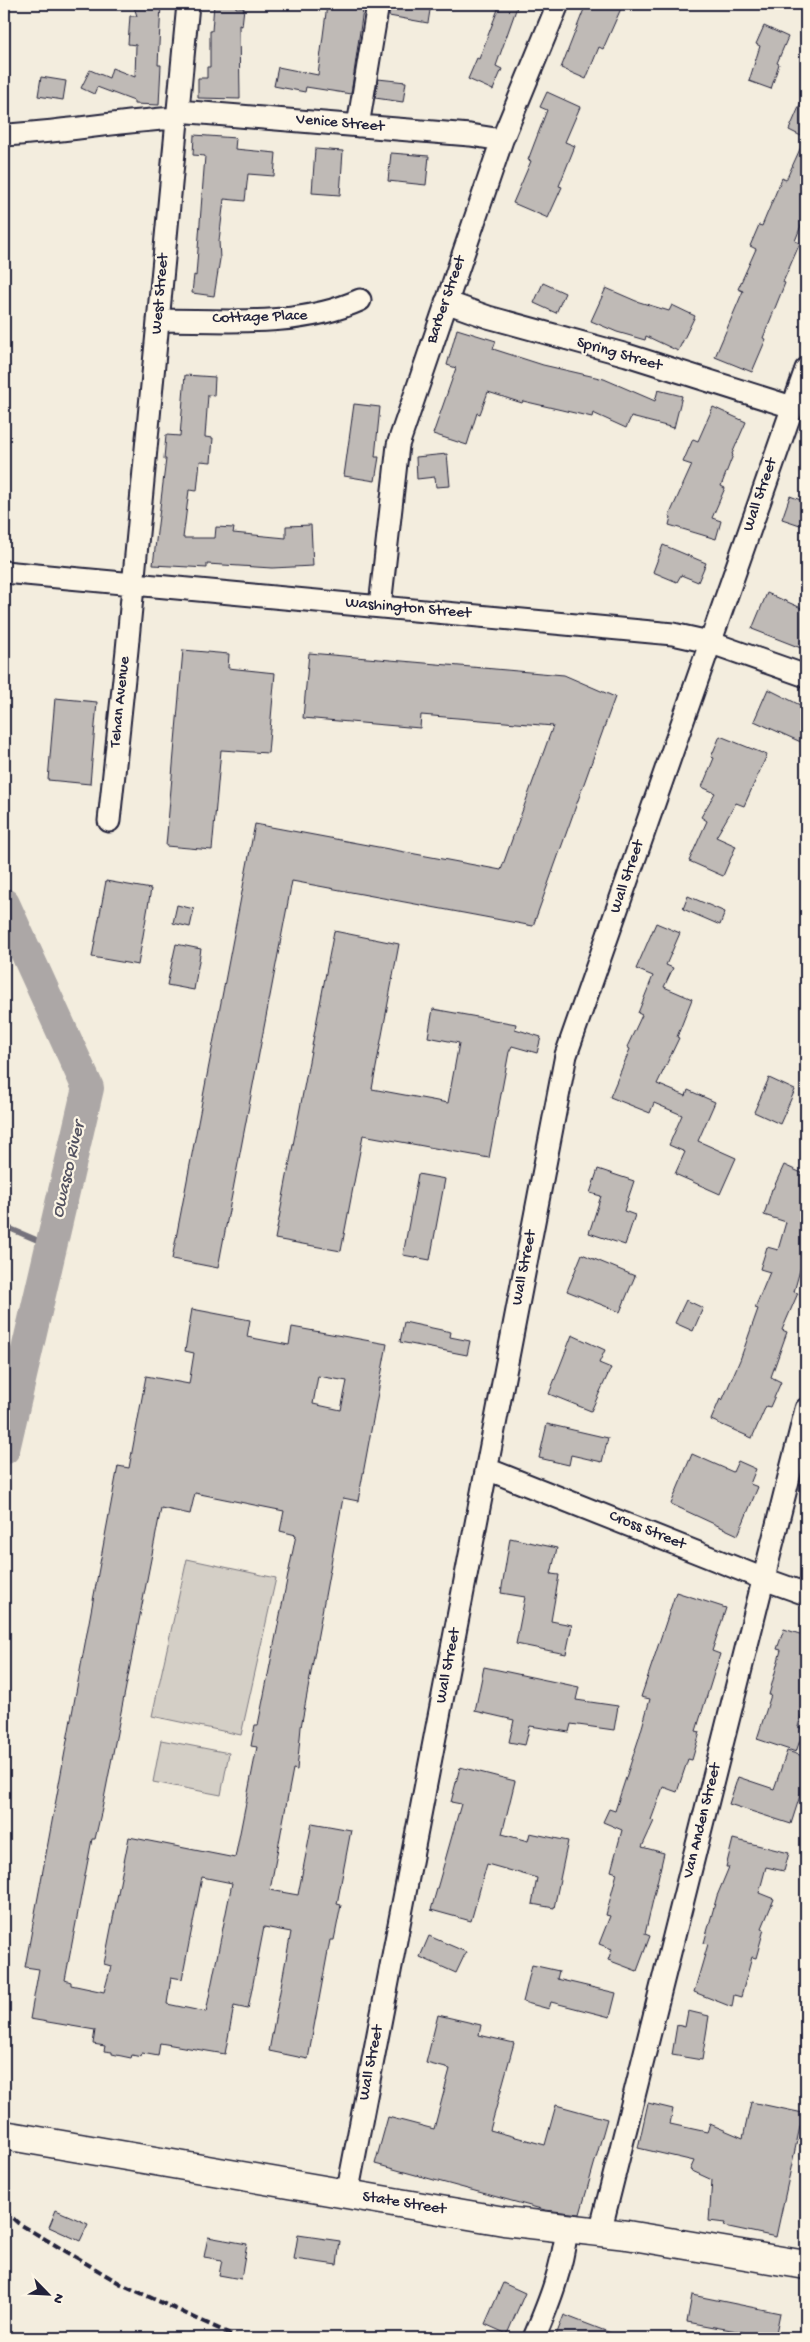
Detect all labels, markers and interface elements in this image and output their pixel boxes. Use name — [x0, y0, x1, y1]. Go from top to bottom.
street label: Venice Street — [294, 111, 386, 137]
street label: West Street — [148, 251, 174, 335]
street label: Barber Street — [423, 252, 471, 347]
street label: Cottage Place — [212, 307, 309, 329]
street label: Spring Street — [574, 334, 665, 377]
street label: Wall Street — [740, 455, 783, 534]
street label: Washington Street — [344, 594, 473, 624]
street label: Tehan Avenue — [107, 655, 135, 749]
street label: Wall Street — [607, 837, 650, 916]
water label: Owasco River — [48, 1116, 91, 1220]
street label: Wall Street — [508, 1227, 542, 1307]
street label: Cross Street — [606, 1507, 689, 1556]
street label: Wall Street — [432, 1625, 466, 1705]
street label: Van Anden Street — [679, 1760, 727, 1881]
street label: Wall Street — [355, 2022, 389, 2102]
street label: State Street — [361, 2188, 448, 2220]
north arrow — [22, 2270, 72, 2320]
text: N — [48, 2291, 67, 2306]

